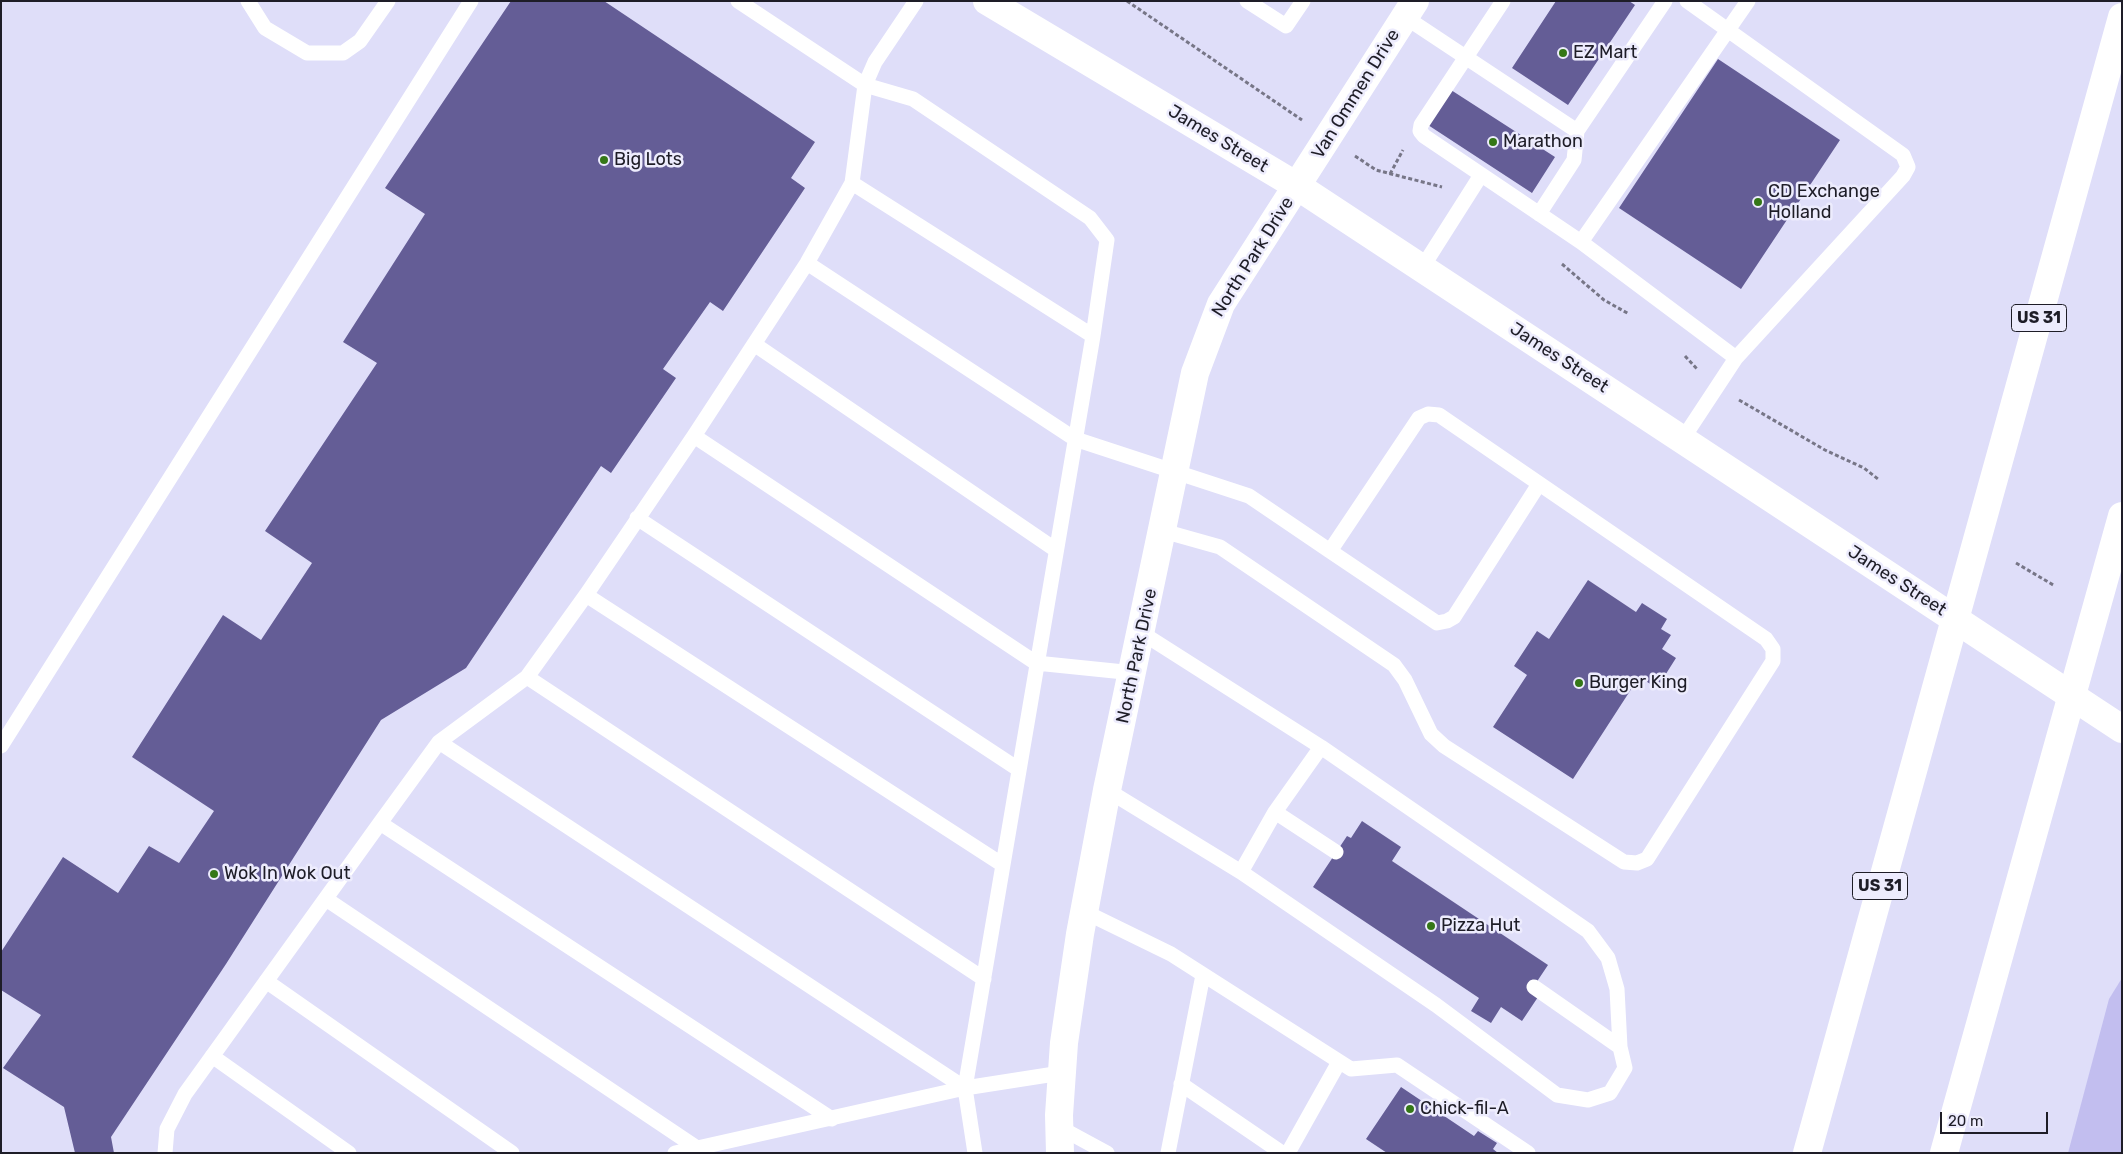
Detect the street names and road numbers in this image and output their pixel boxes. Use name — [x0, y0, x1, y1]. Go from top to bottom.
street label: Van Ommen Drive — [1307, 25, 1405, 163]
street label: James Street — [1164, 101, 1272, 177]
street label: North Park Drive — [1207, 193, 1299, 321]
road number: US 31 — [2012, 304, 2066, 332]
street label: James Street — [1506, 318, 1612, 398]
street label: James Street — [1844, 541, 1950, 621]
street label: North Park Drive — [1112, 587, 1162, 725]
road number: US 31 — [1852, 872, 1908, 899]

